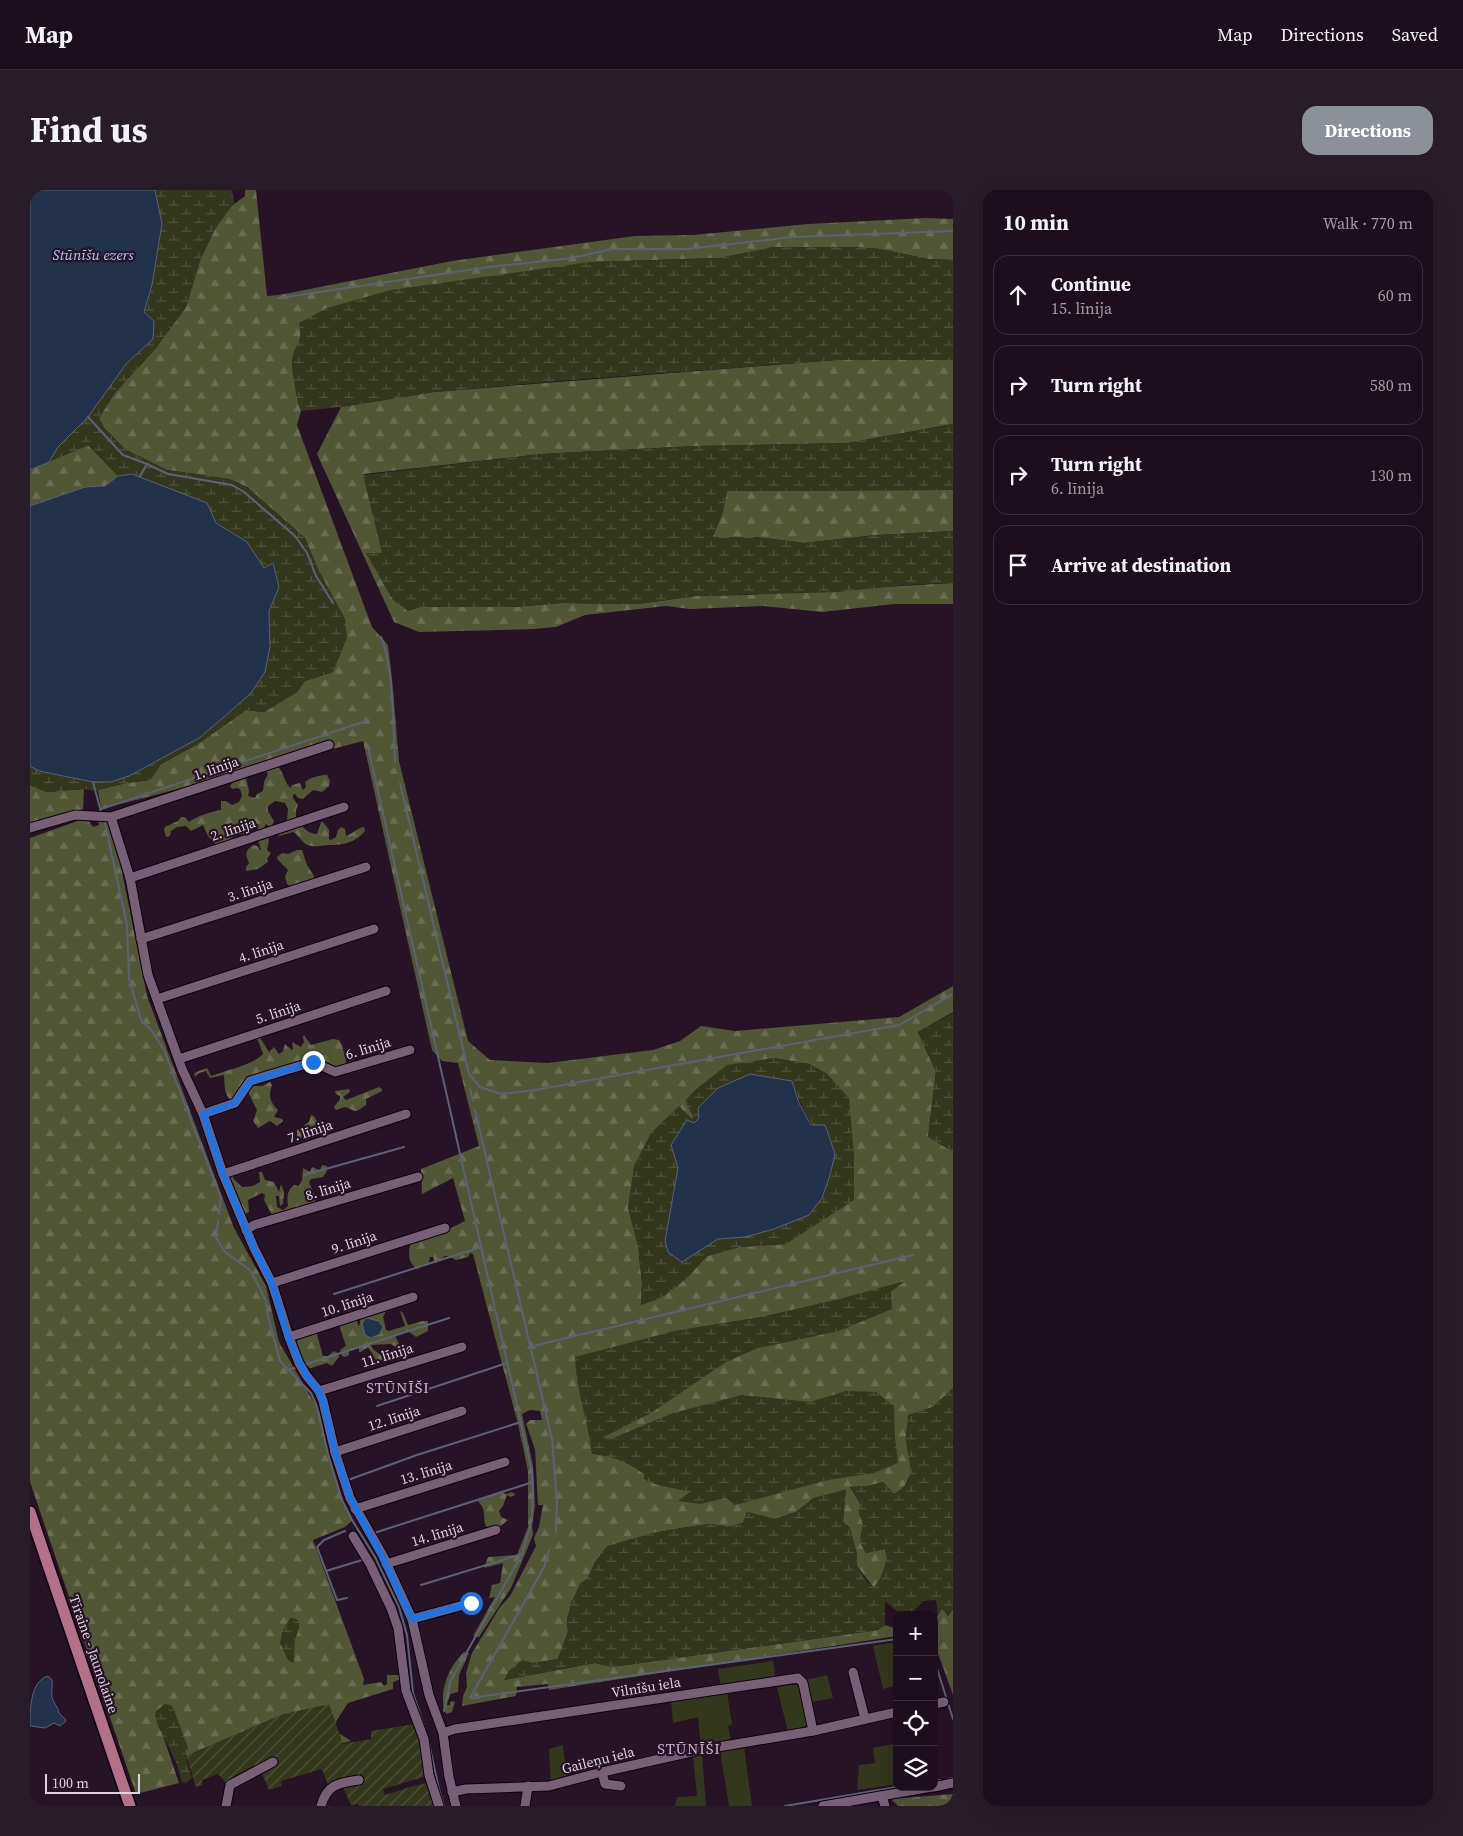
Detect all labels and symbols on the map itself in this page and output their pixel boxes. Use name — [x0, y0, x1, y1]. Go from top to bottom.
water label: Stūnīšu ezers — [52, 244, 134, 265]
street label: 1. līnija — [191, 751, 242, 785]
street label: 2. līnija — [208, 812, 259, 846]
street label: 3. līnija — [225, 873, 276, 907]
street label: 4. līnija — [236, 934, 287, 968]
street label: 5. līnija — [253, 995, 304, 1029]
street label: 6. līnija — [343, 1031, 394, 1064]
route end — [302, 1051, 325, 1074]
street label: 7. līnija — [285, 1114, 336, 1148]
street label: 8. līnija — [303, 1172, 354, 1205]
street label: 9. līnija — [329, 1225, 380, 1259]
street label: 10. līnija — [318, 1286, 376, 1322]
street label: 11. līnija — [359, 1337, 416, 1372]
district label: STŪNĪŠI — [366, 1377, 430, 1398]
street label: 12. līnija — [365, 1400, 423, 1436]
street label: 13. līnija — [398, 1454, 455, 1489]
street label: 14. līnija — [409, 1516, 466, 1551]
street label: Tīraine - Jaunolaine — [64, 1592, 124, 1716]
route start — [460, 1592, 483, 1615]
street label: Vilnīšu iela — [610, 1672, 683, 1702]
district label: STŪNĪŠI — [657, 1738, 721, 1759]
street label: Gaileņu iela — [560, 1741, 637, 1779]
scale bar — [45, 1771, 140, 1794]

